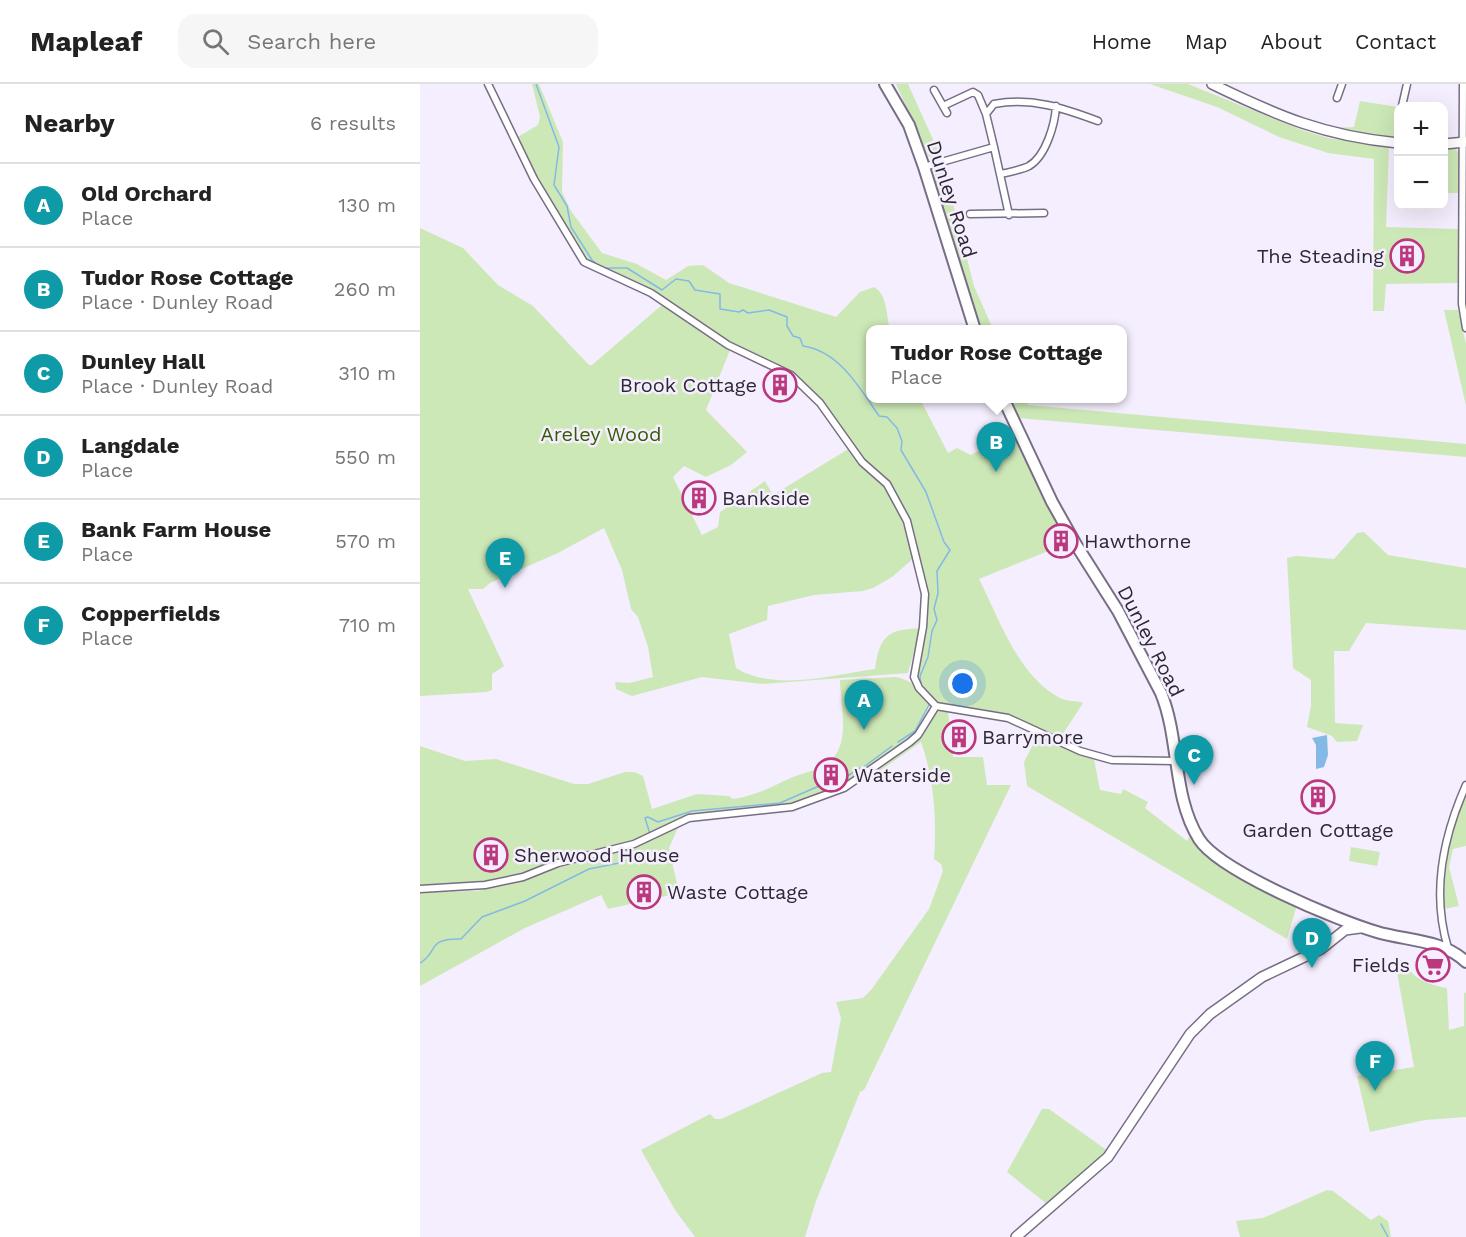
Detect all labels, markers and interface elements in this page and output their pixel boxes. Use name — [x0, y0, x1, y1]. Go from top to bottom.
search box — [178, 14, 598, 68]
text: Mapleaf — [30, 25, 142, 58]
icon: search — [199, 25, 232, 58]
text: Search here — [247, 29, 376, 54]
text: Home — [1092, 29, 1152, 54]
text: Map — [1185, 29, 1228, 54]
text: About — [1261, 29, 1322, 54]
text: Contact — [1355, 29, 1436, 54]
map controls — [1394, 102, 1448, 210]
button: + — [1394, 102, 1448, 156]
text: Nearby — [24, 108, 115, 138]
text: 6 results — [310, 111, 396, 135]
street label: Dunley Road — [922, 137, 982, 261]
button: − — [1394, 156, 1448, 210]
text: Old Orchard — [81, 181, 212, 206]
text: A — [37, 193, 50, 217]
text: 130 m — [338, 193, 396, 217]
text: Place — [81, 206, 133, 230]
building icon: The Steading — [1389, 238, 1425, 274]
place label: The Steading — [1257, 244, 1384, 268]
text: Tudor Rose Cottage — [81, 265, 293, 290]
text: B — [37, 277, 50, 301]
text: 260 m — [334, 277, 396, 301]
text: Place · Dunley Road — [81, 290, 273, 314]
popup — [866, 325, 1127, 403]
text: Tudor Rose Cottage — [890, 340, 1103, 365]
text: Dunley Hall — [81, 349, 205, 374]
text: C — [37, 361, 50, 385]
text: 310 m — [338, 361, 396, 385]
text: Place — [890, 365, 943, 389]
building icon: Brook Cottage — [762, 367, 798, 403]
place label: Brook Cottage — [620, 373, 757, 397]
text: Place · Dunley Road — [81, 374, 273, 398]
park label: Areley Wood — [541, 422, 662, 446]
pin: B — [976, 422, 1016, 472]
text: Langdale — [81, 433, 179, 458]
text: D — [36, 445, 51, 469]
text: 550 m — [334, 445, 396, 469]
text: Place — [81, 458, 133, 482]
building icon: Bankside — [681, 480, 717, 516]
place label: Bankside — [722, 486, 810, 510]
text: Bank Farm House — [81, 517, 271, 542]
building icon: Hawthorne — [1043, 523, 1079, 559]
text: E — [37, 529, 50, 553]
text: 570 m — [335, 529, 396, 553]
place label: Hawthorne — [1084, 529, 1191, 553]
pin: E — [486, 538, 524, 588]
text: Place — [81, 542, 133, 566]
street label: Dunley Road — [1113, 581, 1189, 701]
text: Copperfields — [81, 601, 220, 626]
text: F — [37, 613, 50, 637]
text: 710 m — [339, 613, 396, 637]
text: Place — [81, 626, 133, 650]
your location — [948, 669, 977, 698]
pin: A — [844, 680, 884, 730]
building icon: Barrymore — [941, 719, 977, 755]
place label: Barrymore — [982, 725, 1083, 749]
pin: C — [1174, 736, 1214, 785]
building icon: Waterside — [813, 757, 849, 793]
place label: Waterside — [854, 763, 951, 787]
building icon: Garden Cottage — [1300, 779, 1336, 815]
place label: Garden Cottage — [1242, 818, 1394, 842]
building icon: Sherwood House — [473, 837, 509, 873]
place label: Sherwood House — [514, 843, 680, 867]
building icon: Waste Cottage — [626, 874, 662, 910]
place label: Waste Cottage — [667, 880, 809, 904]
pin: D — [1292, 918, 1332, 968]
supermarket icon: Fields — [1415, 947, 1451, 983]
place label: Fields — [1352, 953, 1410, 977]
pin: F — [1356, 1042, 1394, 1091]

